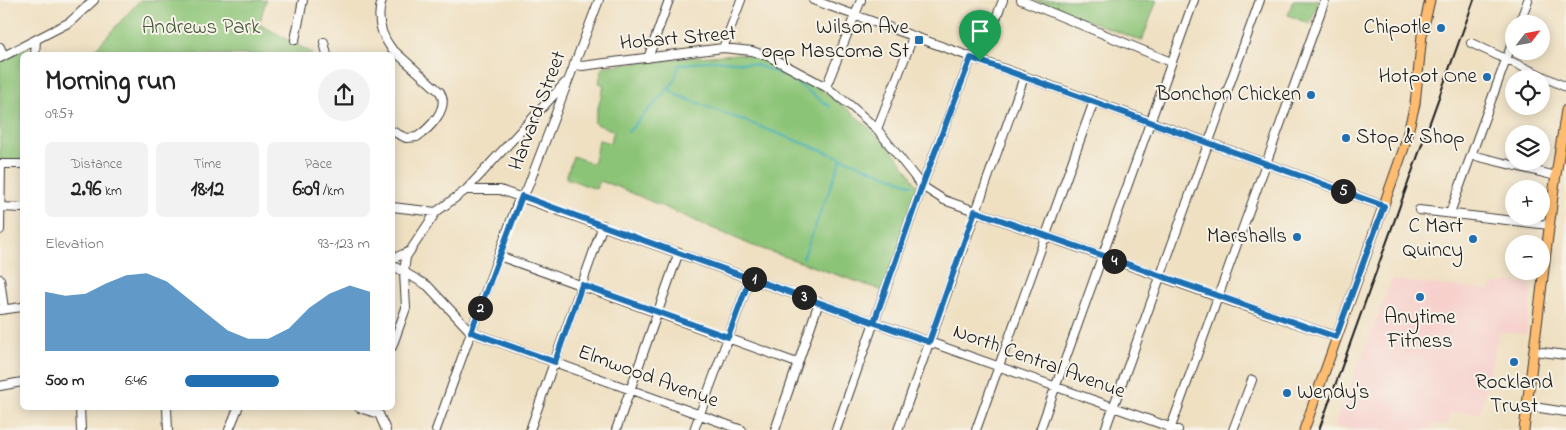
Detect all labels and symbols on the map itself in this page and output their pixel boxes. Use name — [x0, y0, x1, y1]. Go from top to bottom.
pin — [959, 10, 1001, 61]
park label: Andrews Park — [142, 13, 261, 43]
place label: Wilson Ave opp Mascoma St — [762, 13, 910, 67]
place label: Chipotle — [1363, 13, 1432, 43]
north arrow — [1505, 15, 1550, 60]
street label: Hobart Street — [619, 19, 737, 59]
marker: Chipotle — [1435, 22, 1447, 34]
marker: Wilson Ave opp Mascoma St — [913, 34, 925, 46]
street label: Harvard Street — [501, 47, 575, 175]
place label: Hotpot One — [1379, 62, 1478, 92]
marker: Hotpot One — [1481, 71, 1493, 83]
place label: Bonchon Chicken — [1155, 80, 1301, 110]
marker: Bonchon Chicken — [1305, 89, 1317, 101]
place label: Stop & Shop — [1356, 123, 1465, 153]
marker: Stop & Shop — [1340, 132, 1352, 144]
pin: 5 — [1330, 178, 1356, 204]
place label: C Mart Quincy — [1402, 212, 1463, 268]
place label: Marshalls — [1207, 222, 1287, 252]
marker: Marshalls — [1291, 231, 1303, 243]
marker: C Mart Quincy — [1467, 233, 1479, 245]
pin: 4 — [1102, 248, 1126, 274]
pin: 1 — [742, 266, 766, 292]
pin: 3 — [792, 284, 816, 310]
marker: Anytime Fitness — [1414, 291, 1426, 303]
pin: 2 — [468, 296, 492, 320]
place label: Anytime Fitness — [1384, 303, 1456, 357]
street label: North Central Avenue — [949, 317, 1130, 407]
street label: Elmwood Avenue — [573, 338, 723, 417]
marker: Rockland Trust — [1508, 356, 1520, 368]
place label: Rockland Trust — [1475, 368, 1553, 422]
place label: Wendy's — [1297, 378, 1369, 410]
marker: Wendy's — [1281, 387, 1293, 399]

